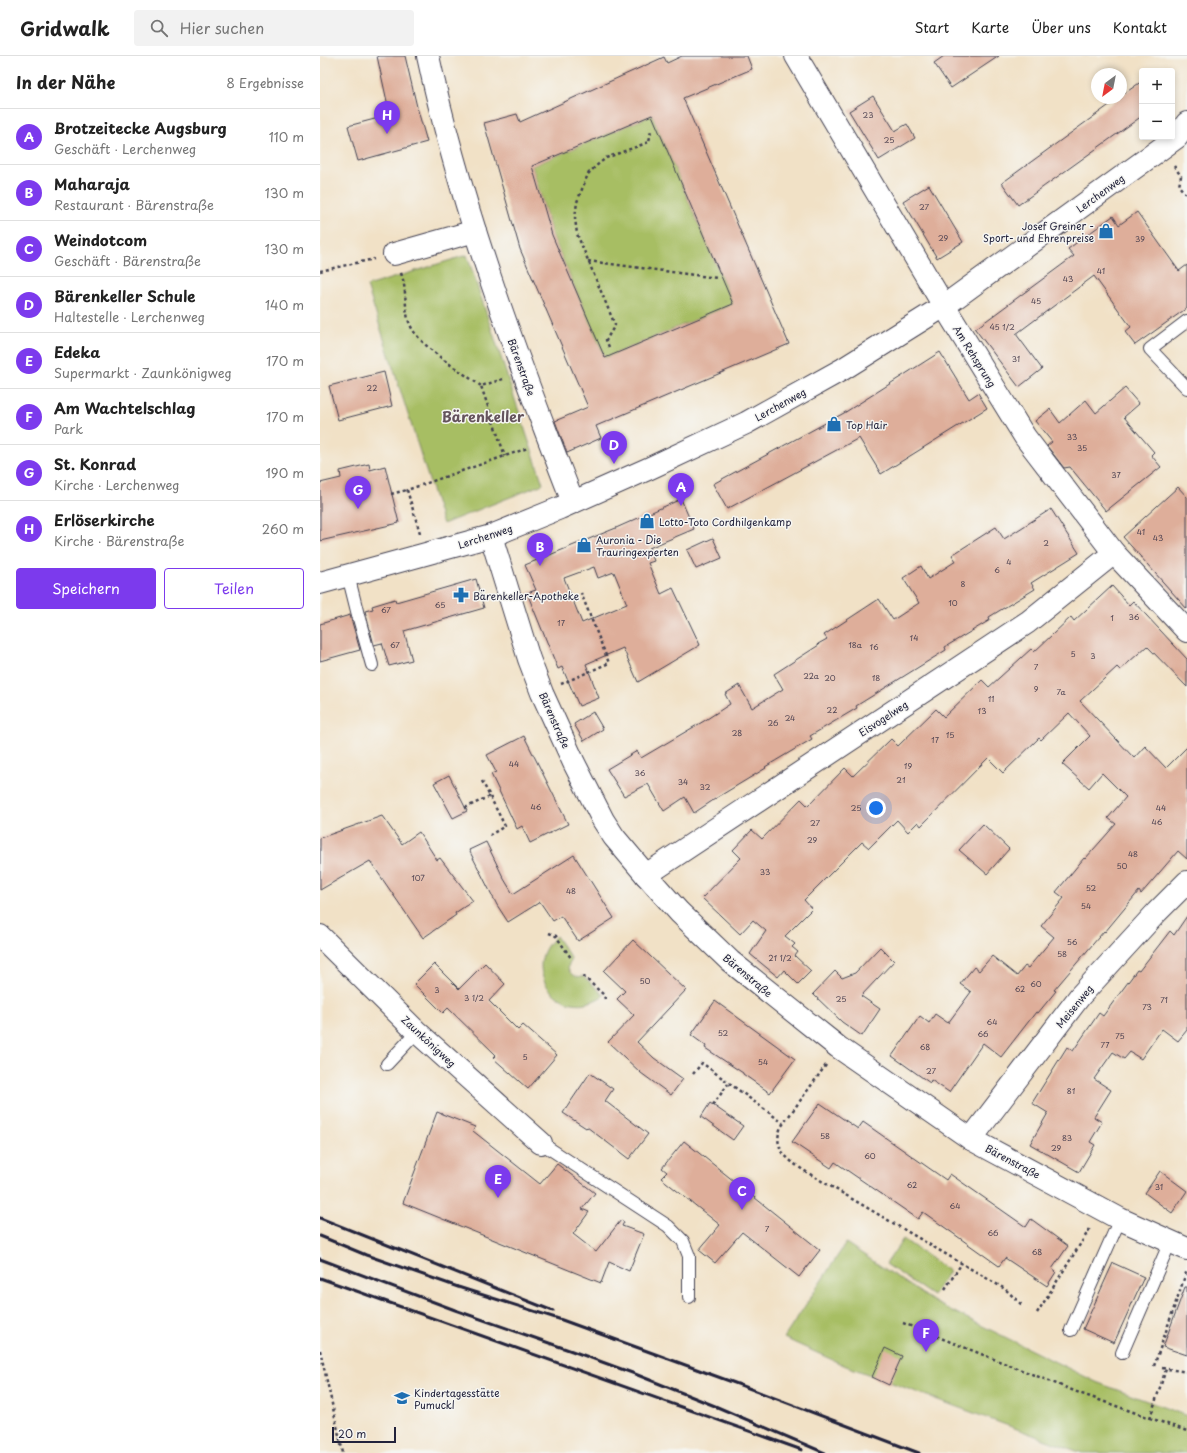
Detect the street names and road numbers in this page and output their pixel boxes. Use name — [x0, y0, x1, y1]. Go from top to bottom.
street label: Lerchenweg — [1073, 170, 1127, 216]
street label: Am Rehsprung — [950, 322, 1000, 390]
street label: Bärenstraße — [505, 336, 539, 398]
street label: Lerchenweg — [752, 384, 808, 424]
street label: Lerchenweg — [456, 520, 514, 552]
street label: Bärenstraße — [536, 689, 574, 751]
street label: Eisvogelweg — [855, 696, 911, 740]
street label: Bärenstraße — [720, 950, 776, 1000]
street label: Meisenweg — [1052, 981, 1096, 1031]
street label: Zaunkönigweg — [398, 1012, 460, 1070]
street label: Bärenstraße — [983, 1140, 1043, 1182]

